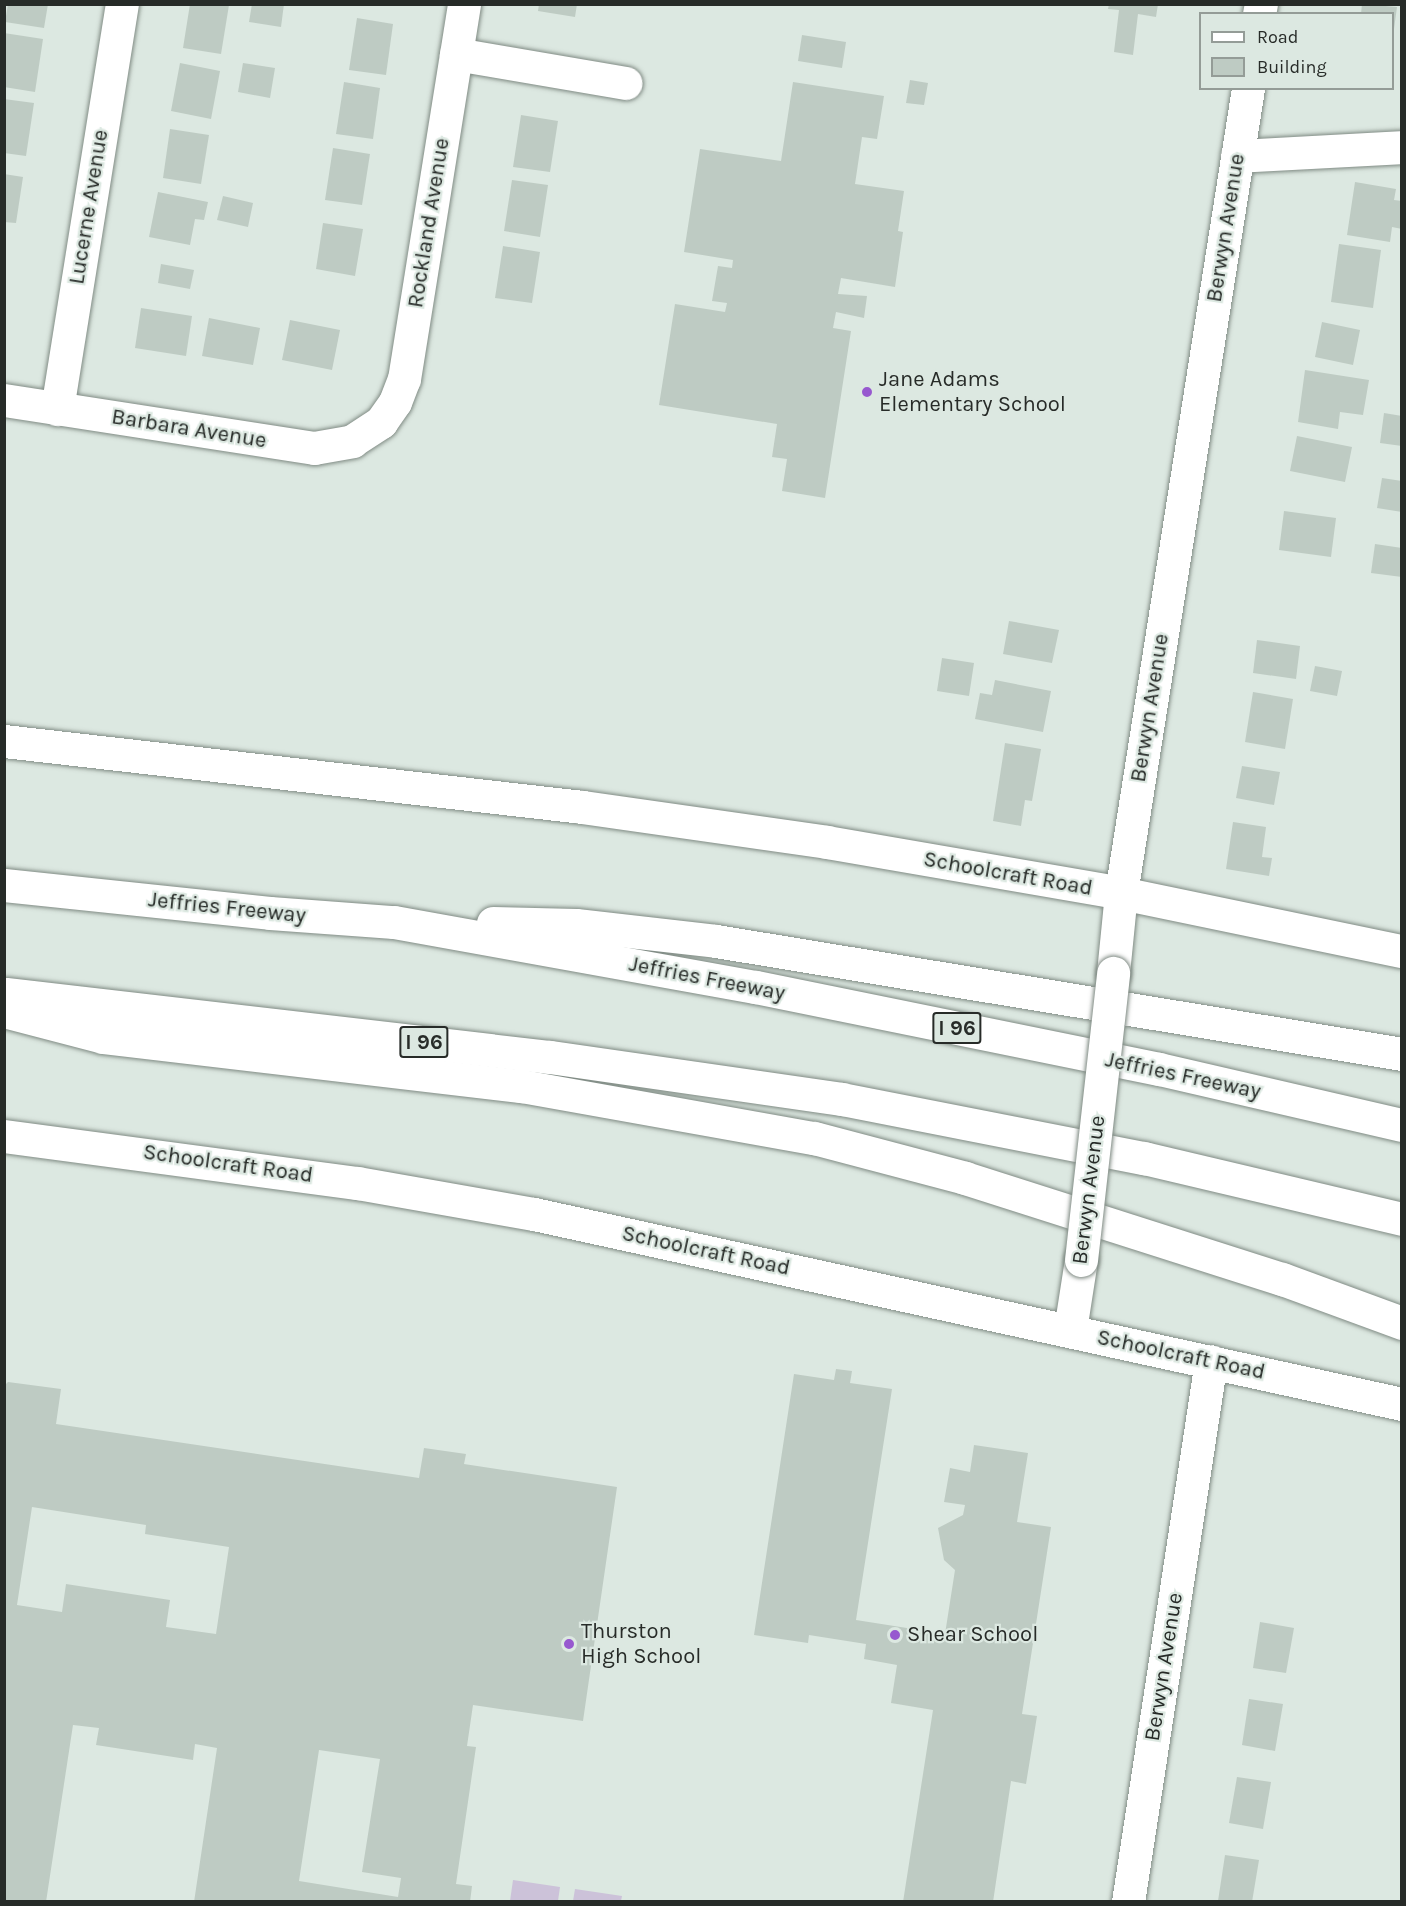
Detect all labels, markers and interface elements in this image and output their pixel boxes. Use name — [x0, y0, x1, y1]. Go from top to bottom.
legend — [1199, 12, 1394, 90]
text: Road — [1257, 26, 1298, 48]
text: Building — [1257, 56, 1327, 78]
street label: Lucerne Avenue — [64, 128, 114, 286]
street label: Rockland Avenue — [403, 136, 455, 310]
street label: Berwyn Avenue — [1201, 152, 1251, 304]
place label: Jane Adams Elementary School — [879, 366, 1066, 418]
marker: Jane Adams Elementary School — [860, 385, 874, 399]
street label: Barbara Avenue — [110, 404, 268, 454]
street label: Berwyn Avenue — [1125, 632, 1175, 784]
street label: Schoolcraft Road — [921, 846, 1095, 902]
street label: Jeffries Freeway — [147, 887, 307, 929]
street label: Jeffries Freeway — [627, 951, 787, 1007]
road number: I 96 — [932, 1010, 982, 1046]
road number: I 96 — [398, 1024, 450, 1060]
street label: Jeffries Freeway — [1103, 1047, 1263, 1105]
street label: Berwyn Avenue — [1067, 1114, 1111, 1266]
street label: Schoolcraft Road — [141, 1139, 315, 1189]
street label: Schoolcraft Road — [620, 1220, 792, 1282]
street label: Schoolcraft Road — [1095, 1324, 1267, 1386]
street label: Berwyn Avenue — [1139, 1591, 1189, 1743]
place label: Thurston High School — [581, 1618, 701, 1670]
place label: Shear School — [907, 1622, 1038, 1648]
marker: Shear School — [888, 1628, 902, 1642]
marker: Thurston High School — [562, 1637, 576, 1651]

